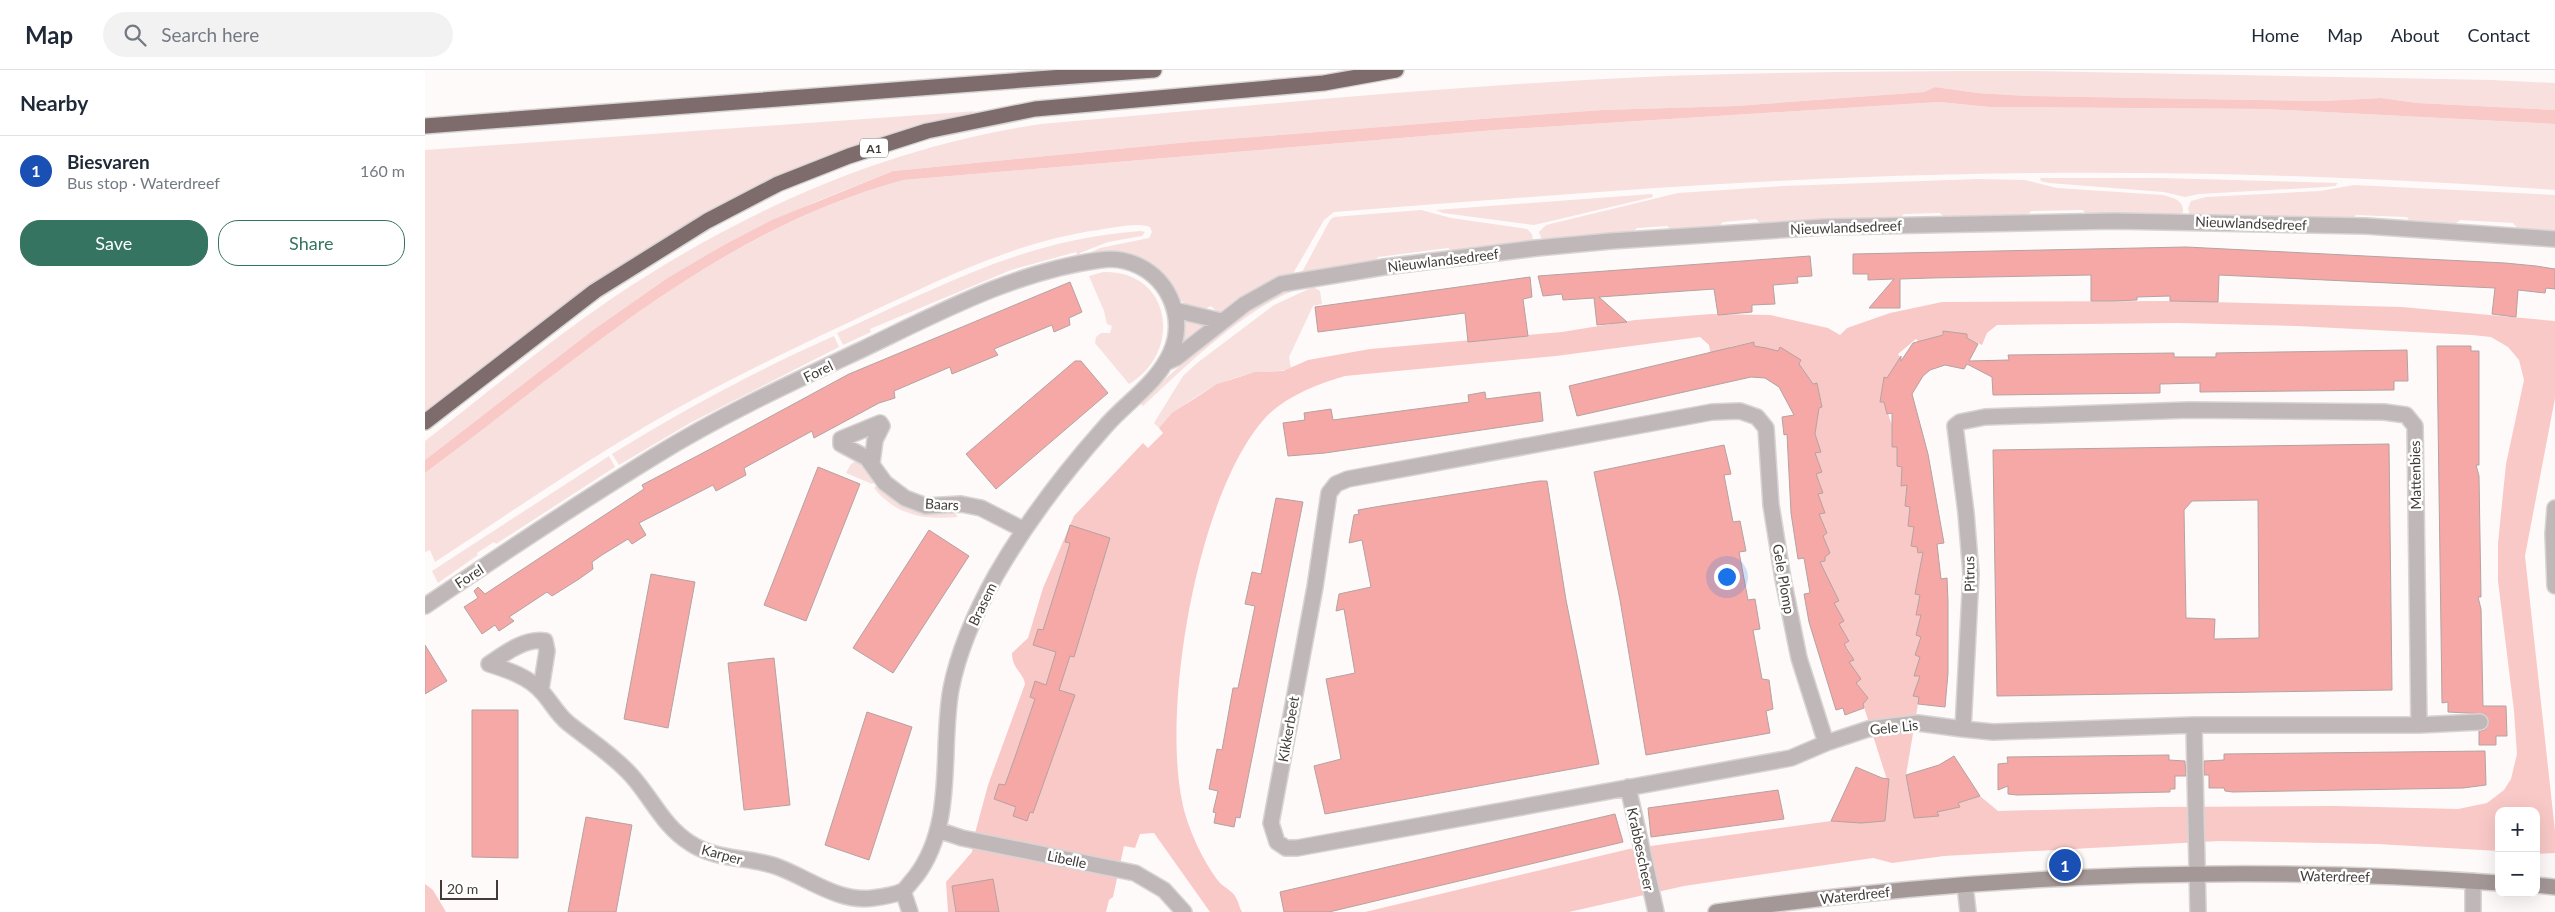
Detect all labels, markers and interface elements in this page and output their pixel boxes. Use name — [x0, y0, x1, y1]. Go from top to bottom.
search box — [103, 12, 453, 57]
text: Map — [25, 20, 73, 49]
icon: search — [121, 21, 149, 49]
text: Search here — [161, 23, 259, 46]
text: Home — [2251, 24, 2299, 46]
text: Map — [2327, 24, 2363, 46]
text: About — [2391, 24, 2440, 46]
text: Contact — [2468, 24, 2530, 46]
text: Nearby — [20, 90, 88, 115]
road number: A1 — [860, 138, 888, 158]
text: Biesvaren — [67, 150, 150, 173]
text: 1 — [31, 161, 41, 180]
text: 160 m — [360, 161, 405, 180]
text: Bus stop · Waterdreef — [67, 173, 220, 192]
street label: Nieuwlandsedreef — [2195, 213, 2307, 233]
street label: Nieuwlandsedreef — [1790, 217, 1902, 237]
button: Save — [20, 220, 208, 266]
button: Share — [218, 220, 405, 266]
street label: Nieuwlandsedreef — [1386, 245, 1500, 275]
street label: Forel — [800, 357, 836, 385]
street label: Mattenbies — [2406, 440, 2424, 510]
street label: Baars — [925, 495, 959, 513]
street label: Gele Plomp — [1769, 543, 1799, 615]
street label: Pitrus — [1960, 556, 1978, 592]
street label: Forel — [451, 560, 487, 592]
your location — [1714, 564, 1740, 590]
street label: Brasem — [964, 580, 1000, 628]
street label: Kikkerbeet — [1274, 695, 1302, 763]
street label: Gele Lis — [1869, 716, 1919, 738]
street label: Krabbescheer — [1624, 806, 1658, 892]
map controls — [2495, 807, 2540, 897]
button: + — [2495, 807, 2540, 852]
street label: Karper — [700, 840, 744, 868]
pin: 1 — [2049, 846, 2081, 884]
street label: Libelle — [1046, 847, 1088, 871]
button: − — [2495, 852, 2540, 897]
street label: Waterdreef — [2300, 867, 2370, 885]
scale bar — [440, 877, 497, 900]
text: 20 m — [447, 880, 478, 897]
street label: Waterdreef — [1819, 883, 1891, 907]

